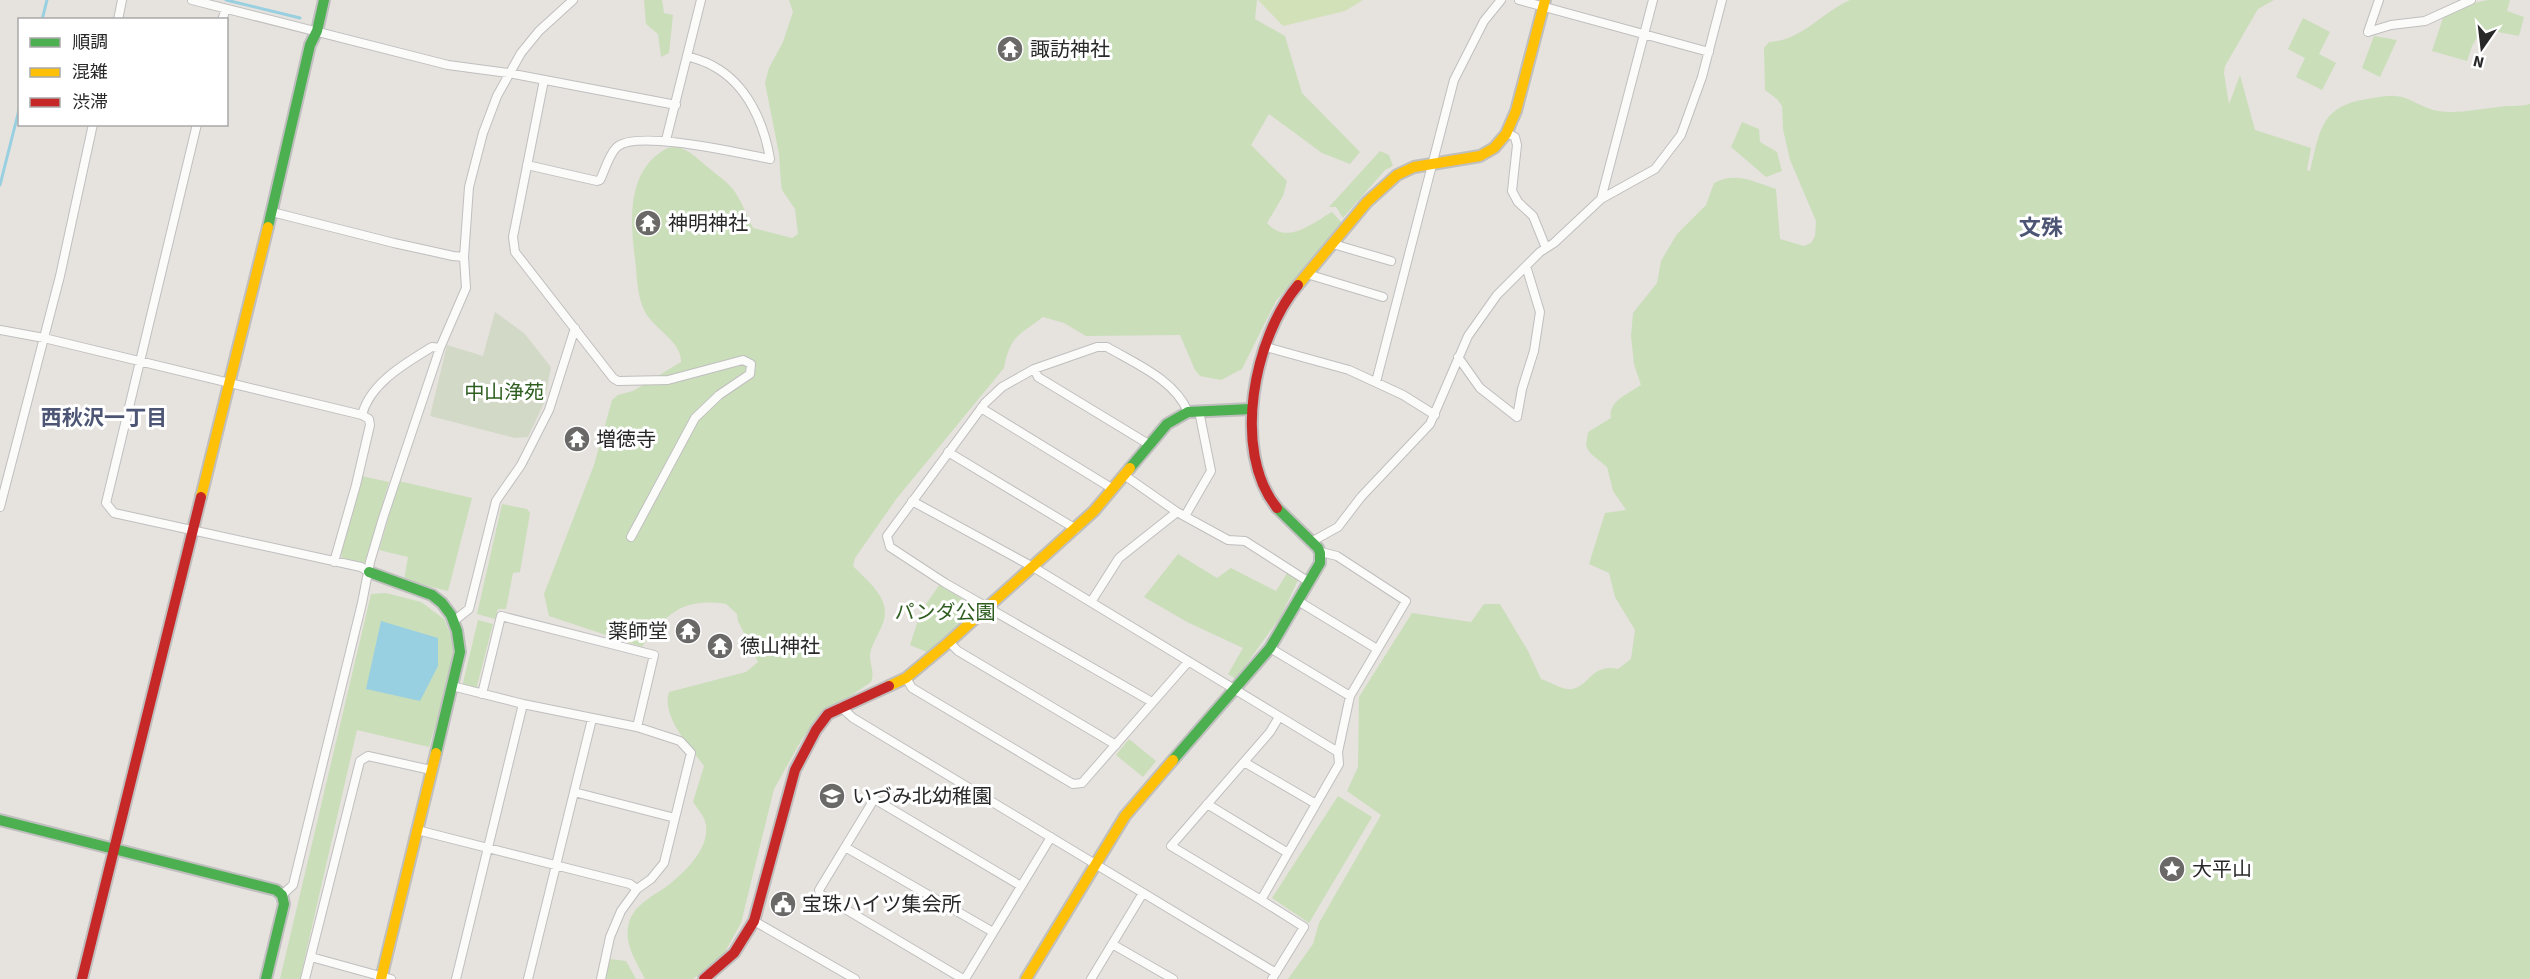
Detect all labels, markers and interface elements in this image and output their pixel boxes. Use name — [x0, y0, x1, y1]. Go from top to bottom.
legend — [18, 18, 228, 126]
north arrow — [2452, 18, 2512, 78]
text: 順調 — [72, 30, 108, 55]
temple icon: 諏訪神社 — [995, 34, 1025, 64]
place label: 諏訪神社 — [1030, 36, 1110, 64]
text: N — [2471, 50, 2486, 74]
text: 混雑 — [72, 60, 108, 85]
text: 渋滞 — [72, 90, 108, 115]
temple icon: 神明神社 — [633, 208, 663, 238]
place label: 神明神社 — [668, 210, 748, 238]
district label: 文殊 — [2019, 212, 2063, 244]
park label: 中山浄苑 — [464, 379, 544, 407]
district label: 西秋沢一丁目 — [41, 403, 167, 433]
temple icon: 増徳寺 — [562, 424, 592, 454]
place label: 増徳寺 — [596, 426, 656, 454]
park label: パンダ公園 — [895, 599, 996, 627]
temple icon: 薬師堂 — [673, 616, 703, 646]
place label: 薬師堂 — [608, 618, 668, 646]
temple icon: 徳山神社 — [705, 631, 735, 661]
place label: 徳山神社 — [740, 633, 820, 661]
school or university icon: いづみ北幼稚園 — [817, 781, 847, 811]
place label: いづみ北幼稚園 — [852, 783, 992, 811]
place icon: 大平山 — [2157, 854, 2187, 884]
place label: 大平山 — [2192, 856, 2252, 884]
public building icon: 宝珠ハイツ集会所 — [768, 889, 798, 919]
place label: 宝珠ハイツ集会所 — [802, 891, 962, 919]

